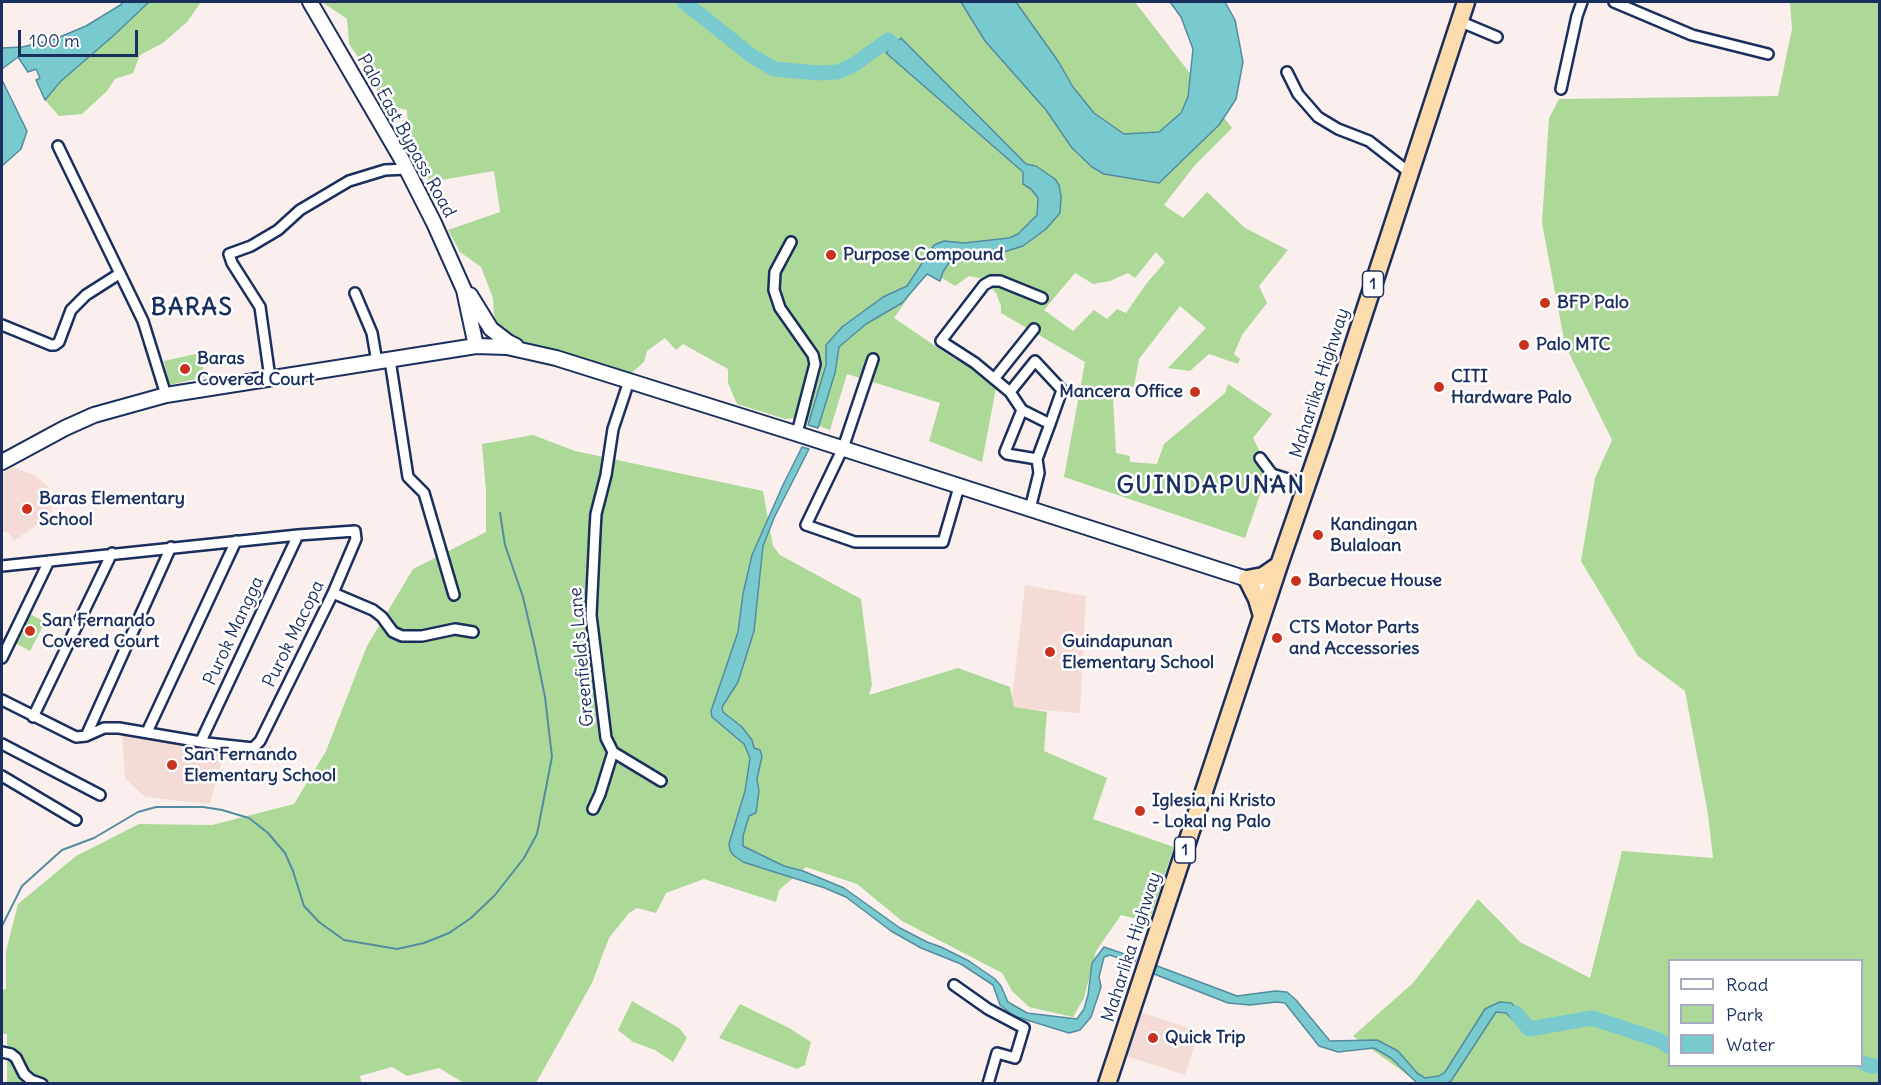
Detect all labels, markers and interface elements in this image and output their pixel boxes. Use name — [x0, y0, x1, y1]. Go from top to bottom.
scale bar — [21, 18, 141, 56]
text: 100 m — [29, 29, 80, 52]
street label: Palo East Bypass Road — [352, 50, 460, 222]
place label: Purpose Compound — [843, 244, 1004, 266]
marker: Purpose Compound — [824, 248, 838, 262]
road number: 1 — [1362, 271, 1384, 297]
place label: BFP Palo — [1557, 292, 1629, 314]
district label: BARAS — [151, 294, 233, 322]
marker: BFP Palo — [1538, 296, 1552, 310]
street label: Maharlika Highway — [1286, 305, 1354, 461]
place label: Palo MTC — [1536, 334, 1610, 356]
marker: Palo MTC — [1517, 338, 1531, 352]
place label: Baras Covered Court — [197, 348, 314, 391]
marker: Baras Covered Court — [178, 362, 192, 376]
place label: CITI Hardware Palo — [1451, 366, 1572, 409]
marker: CITI Hardware Palo — [1432, 380, 1446, 394]
place label: Mancera Office — [1059, 381, 1183, 403]
marker: Mancera Office — [1188, 385, 1202, 399]
district label: GUINDAPUNAN — [1116, 472, 1306, 500]
place label: Baras Elementary School — [39, 488, 185, 530]
marker: Baras Elementary School — [20, 502, 34, 516]
place label: Kandingan Bulaloan — [1330, 514, 1417, 556]
marker: Kandingan Bulaloan — [1311, 528, 1325, 542]
place label: Barbecue House — [1308, 570, 1442, 592]
street label: Purok Mangga — [199, 573, 269, 689]
marker: Barbecue House — [1289, 574, 1303, 588]
street label: Purok Macopa — [259, 577, 329, 691]
street label: Greenfield's Lane — [565, 586, 599, 728]
place label: San Fernando Covered Court — [42, 610, 159, 652]
place label: CTS Motor Parts and Accessories — [1289, 617, 1419, 660]
marker: San Fernando Covered Court — [23, 624, 37, 638]
place label: Guindapunan Elementary School — [1062, 631, 1214, 674]
marker: CTS Motor Parts and Accessories — [1270, 631, 1284, 645]
marker: Guindapunan Elementary School — [1043, 645, 1057, 659]
place label: San Fernando Elementary School — [184, 744, 336, 786]
marker: San Fernando Elementary School — [165, 758, 179, 772]
place label: Iglesia ni Kristo - Lokal ng Palo — [1152, 790, 1276, 832]
marker: Iglesia ni Kristo - Lokal ng Palo — [1133, 804, 1147, 818]
road number: 1 — [1174, 837, 1196, 863]
street label: Maharlika Highway — [1098, 869, 1166, 1025]
legend — [1668, 959, 1863, 1067]
text: Road — [1726, 973, 1768, 996]
text: Park — [1726, 1003, 1763, 1026]
place label: Quick Trip — [1165, 1027, 1246, 1049]
marker: Quick Trip — [1146, 1031, 1160, 1045]
text: Water — [1726, 1033, 1775, 1056]

